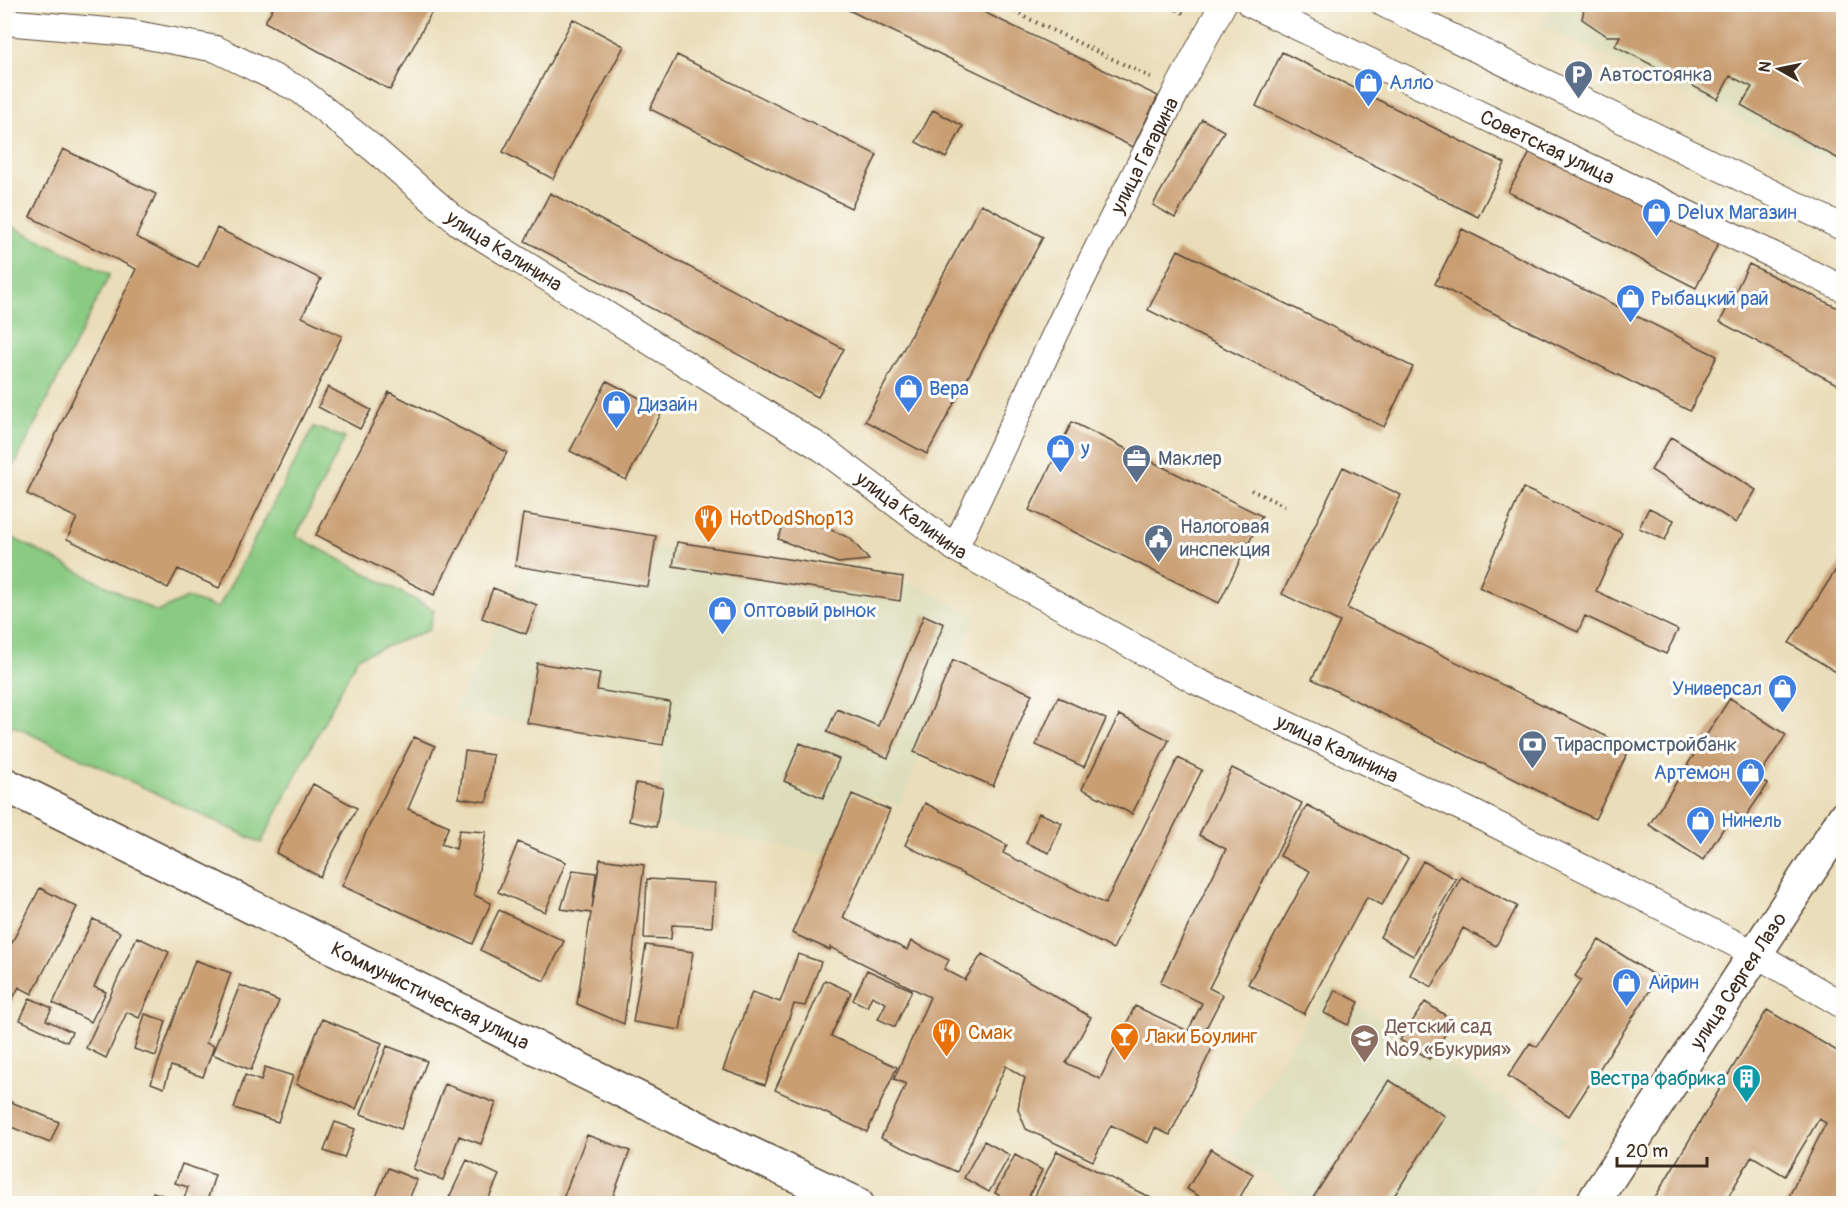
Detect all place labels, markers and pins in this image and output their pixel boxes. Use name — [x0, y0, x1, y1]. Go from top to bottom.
parking icon: Автостоянка — [1562, 58, 1594, 100]
place label: Автостоянка — [1599, 62, 1712, 87]
shop icon: Алло — [1352, 66, 1384, 108]
place label: Алло — [1389, 70, 1434, 95]
shop icon: Delux Магазин — [1640, 196, 1672, 238]
place label: Delux Магазин — [1677, 200, 1797, 225]
shop icon: Рыбацкий рай — [1614, 282, 1646, 324]
place label: Рыбацкий рай — [1651, 286, 1769, 311]
shop icon: Вера — [892, 372, 924, 414]
place label: Вера — [929, 376, 969, 401]
shop icon: Дизайн — [601, 388, 633, 430]
place label: Дизайн — [637, 392, 697, 417]
shop icon: y — [1044, 432, 1076, 474]
place label: y — [1080, 436, 1090, 461]
office icon: Маклер — [1121, 442, 1153, 484]
place label: Маклер — [1158, 446, 1222, 471]
restaurant icon: HotDodShop13 — [692, 502, 724, 544]
place label: HotDodShop13 — [729, 506, 854, 531]
place label: Налоговая инспекция — [1180, 514, 1270, 562]
public building icon: Налоговая инспекция — [1143, 522, 1175, 564]
shop icon: Оптовый рынок — [706, 594, 738, 636]
place label: Оптовый рынок — [743, 598, 877, 623]
shop icon: Универсал — [1767, 672, 1799, 714]
place label: Универсал — [1672, 676, 1762, 701]
bank icon: Тираспромстройбанк — [1517, 728, 1549, 770]
place label: Тираспромстройбанк — [1554, 732, 1737, 757]
shop icon: Артемон — [1735, 756, 1767, 798]
place label: Артемон — [1654, 760, 1730, 785]
shop icon: Нинель — [1684, 804, 1716, 846]
place label: Нинель — [1721, 808, 1782, 833]
shop icon: Айрин — [1611, 966, 1643, 1008]
place label: Айрин — [1648, 970, 1699, 995]
place label: Детский сад №9 «Букурия» — [1384, 1014, 1511, 1062]
restaurant icon: Смак — [931, 1016, 963, 1058]
place label: Смак — [968, 1020, 1013, 1045]
bar icon: Лаки Боулинг — [1108, 1020, 1140, 1062]
school or university icon: Детский сад №9 «Букурия» — [1348, 1022, 1380, 1064]
place label: Лаки Боулинг — [1144, 1024, 1258, 1049]
building icon: Вестра фабрика — [1731, 1062, 1763, 1104]
place label: Вестра фабрика — [1590, 1066, 1726, 1091]

